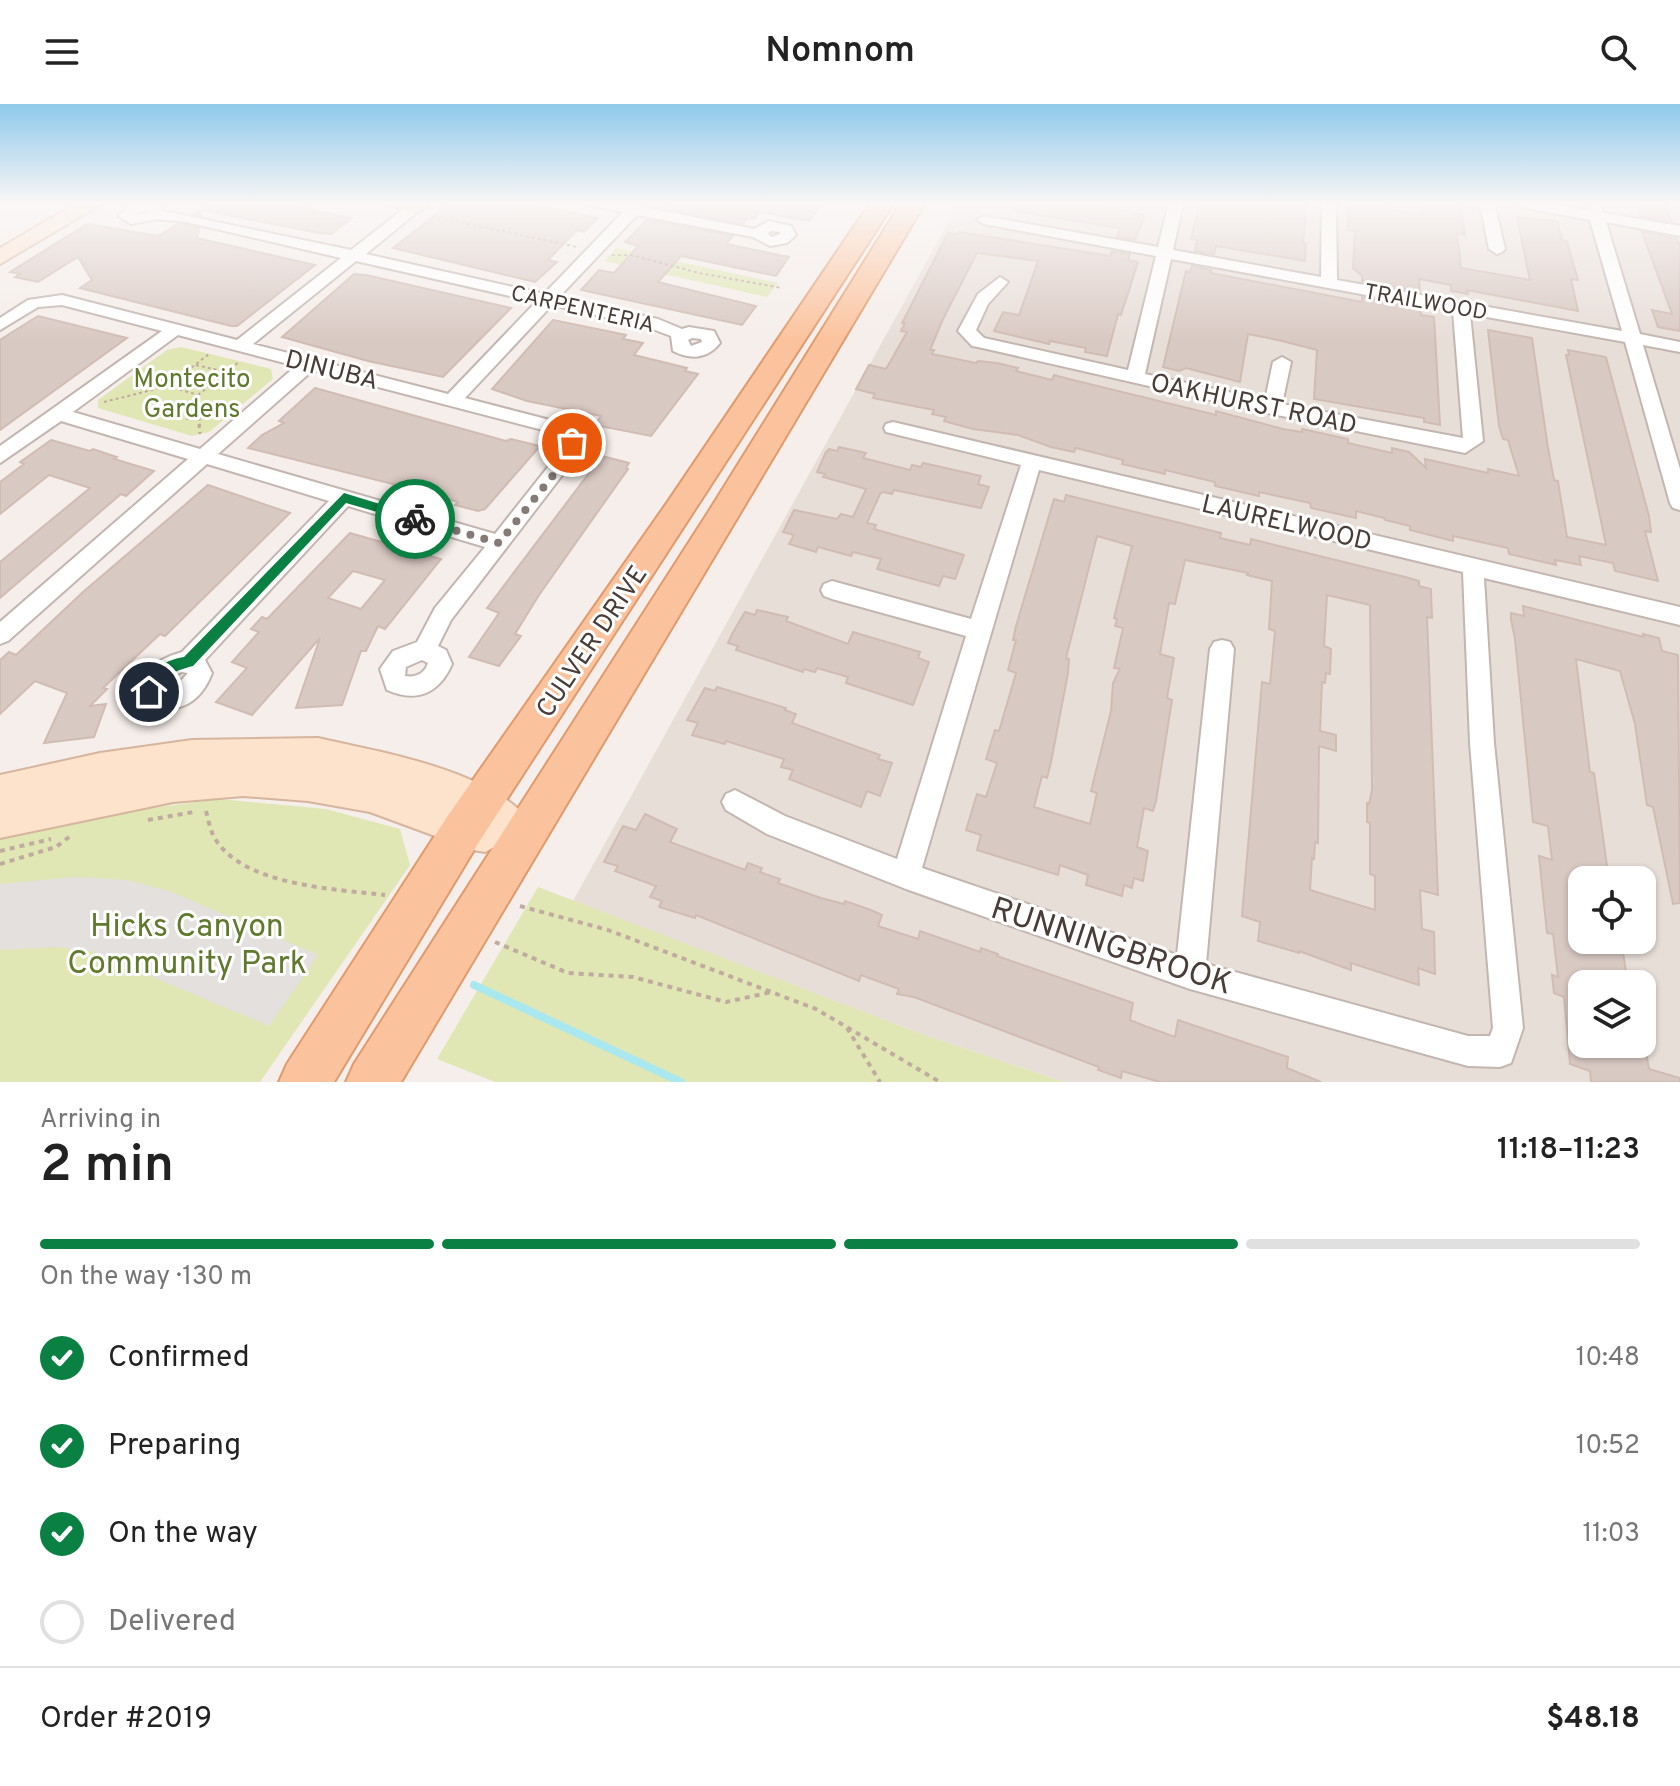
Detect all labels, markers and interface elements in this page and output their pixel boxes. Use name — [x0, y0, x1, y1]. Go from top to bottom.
text: Nomnom — [765, 29, 915, 75]
icon: menu — [40, 30, 84, 74]
icon: search — [1596, 30, 1640, 74]
street label: TRAILWOOD — [1362, 279, 1489, 328]
street label: CARPENTERIA — [508, 281, 657, 340]
street label: DINUBA — [281, 344, 382, 399]
park label: Montecito Gardens — [133, 364, 251, 427]
street label: OAKHURST ROAD — [1147, 367, 1360, 443]
pin — [538, 409, 606, 477]
icon: bag — [550, 421, 594, 465]
courier — [375, 479, 455, 559]
street label: LAURELWOOD — [1198, 489, 1375, 560]
icon: bike — [393, 497, 437, 541]
street label: CULVER DRIVE — [530, 560, 656, 725]
pin — [115, 658, 183, 726]
icon: home — [127, 670, 171, 714]
map controls — [1568, 866, 1656, 1058]
button: locate — [1568, 866, 1656, 954]
street label: RUNNINGBROOK — [985, 890, 1237, 1006]
park label: Hicks Canyon Community Park — [67, 908, 307, 985]
button: layers — [1568, 970, 1656, 1058]
text: Arriving in — [40, 1104, 161, 1137]
text: 11:18–11:23 — [1497, 1132, 1640, 1169]
text: 2 min — [40, 1134, 174, 1200]
text: On the way · 130 m — [40, 1261, 252, 1294]
icon: check — [40, 1336, 84, 1380]
text: Confirmed — [108, 1340, 250, 1377]
text: 10:48 — [1576, 1342, 1640, 1375]
icon: check — [40, 1424, 84, 1468]
text: Preparing — [108, 1428, 241, 1465]
text: 10:52 — [1576, 1430, 1640, 1463]
icon: check — [40, 1512, 84, 1556]
text: On the way — [108, 1516, 258, 1553]
text: 11:03 — [1582, 1518, 1640, 1551]
text: Delivered — [108, 1604, 236, 1641]
text: Order #2019 — [40, 1701, 212, 1738]
text: $48.18 — [1546, 1701, 1640, 1738]

